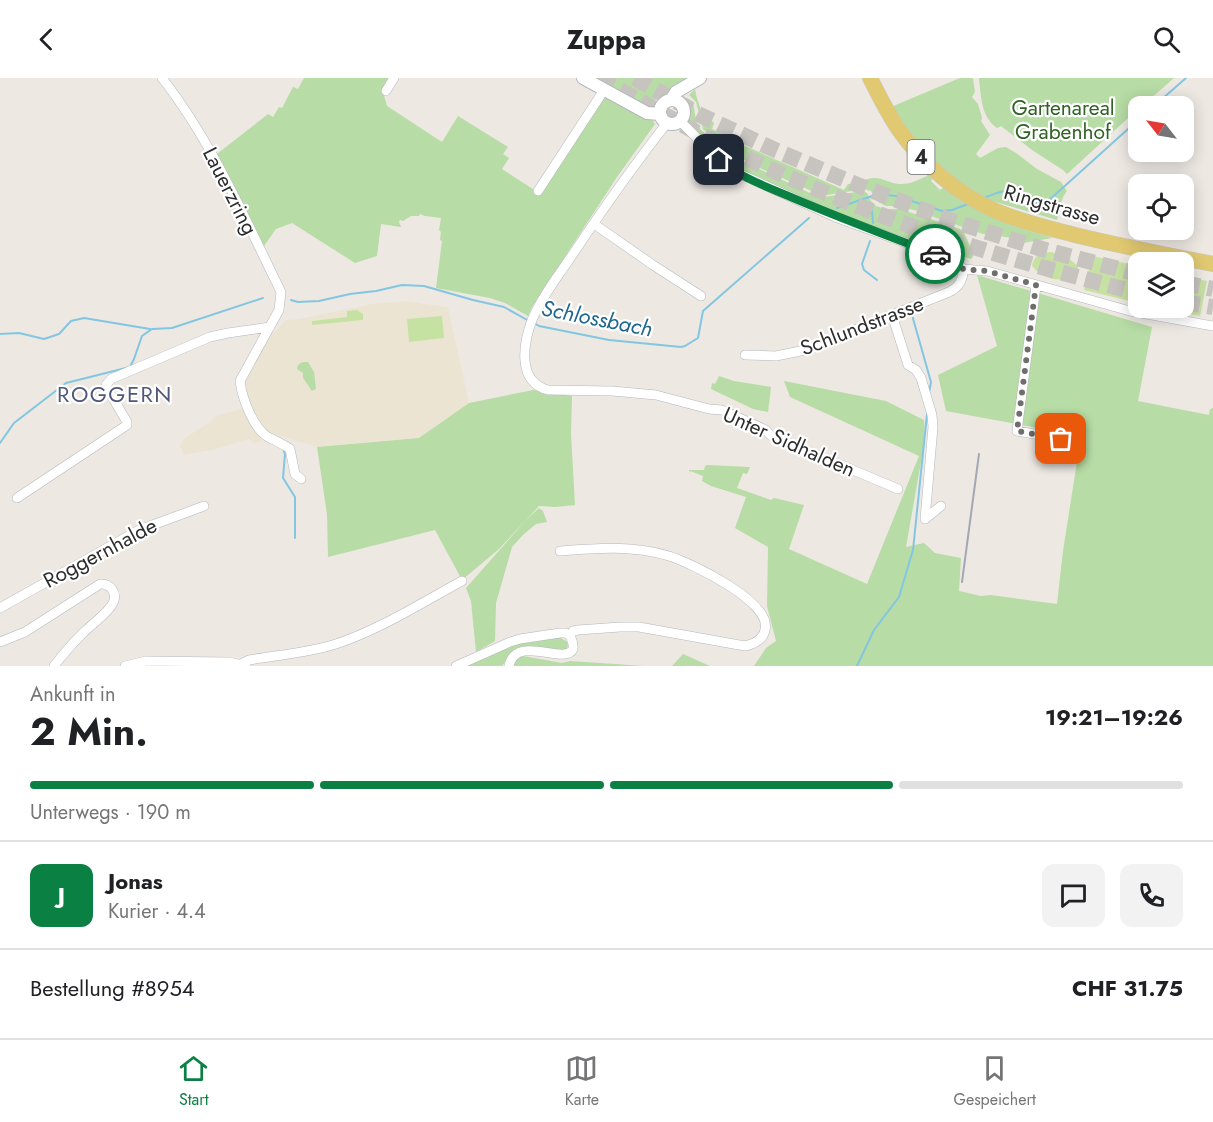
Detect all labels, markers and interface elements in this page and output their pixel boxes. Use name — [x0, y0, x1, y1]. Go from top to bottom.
text: Zuppa — [567, 20, 646, 59]
icon: back — [30, 23, 63, 56]
icon: search — [1150, 23, 1183, 56]
park label: Gartenareal Grabenhof — [1011, 93, 1115, 147]
north arrow — [1128, 96, 1194, 162]
map controls — [1128, 96, 1194, 318]
pin — [693, 134, 744, 185]
road number: 4 — [908, 140, 934, 174]
street label: Lauerzring — [195, 142, 265, 240]
icon: home — [702, 143, 735, 176]
button: locate — [1128, 174, 1194, 240]
street label: Ringstrasse — [1000, 177, 1104, 233]
courier — [905, 224, 965, 284]
icon: car — [919, 238, 952, 271]
button: layers — [1128, 252, 1194, 318]
street label: Schlundstrasse — [796, 289, 928, 363]
water label: Schlossbach — [539, 292, 655, 344]
district label: ROGGERN — [57, 378, 173, 410]
street label: Unter Sidhalden — [718, 399, 860, 485]
pin — [1035, 413, 1086, 464]
icon: bag — [1044, 422, 1077, 455]
street label: Roggernhalde — [38, 510, 162, 596]
text: Ankunft in — [30, 680, 116, 709]
text: 19:21–19:26 — [1045, 701, 1183, 733]
text: 2 Min. — [30, 703, 148, 760]
text: Unterwegs · 190 m — [30, 798, 191, 827]
button: chat — [1042, 864, 1105, 927]
button: phone — [1120, 864, 1183, 927]
text: Jonas — [108, 865, 163, 897]
text: J — [58, 879, 65, 911]
text: Kurier · 4.4 — [108, 897, 206, 926]
text: Bestellung #8954 — [30, 972, 195, 1004]
text: CHF 31.75 — [1072, 972, 1183, 1004]
tab: Start — [177, 1052, 210, 1111]
tab: Karte — [565, 1052, 599, 1111]
tab: Gespeichert — [954, 1052, 1036, 1111]

